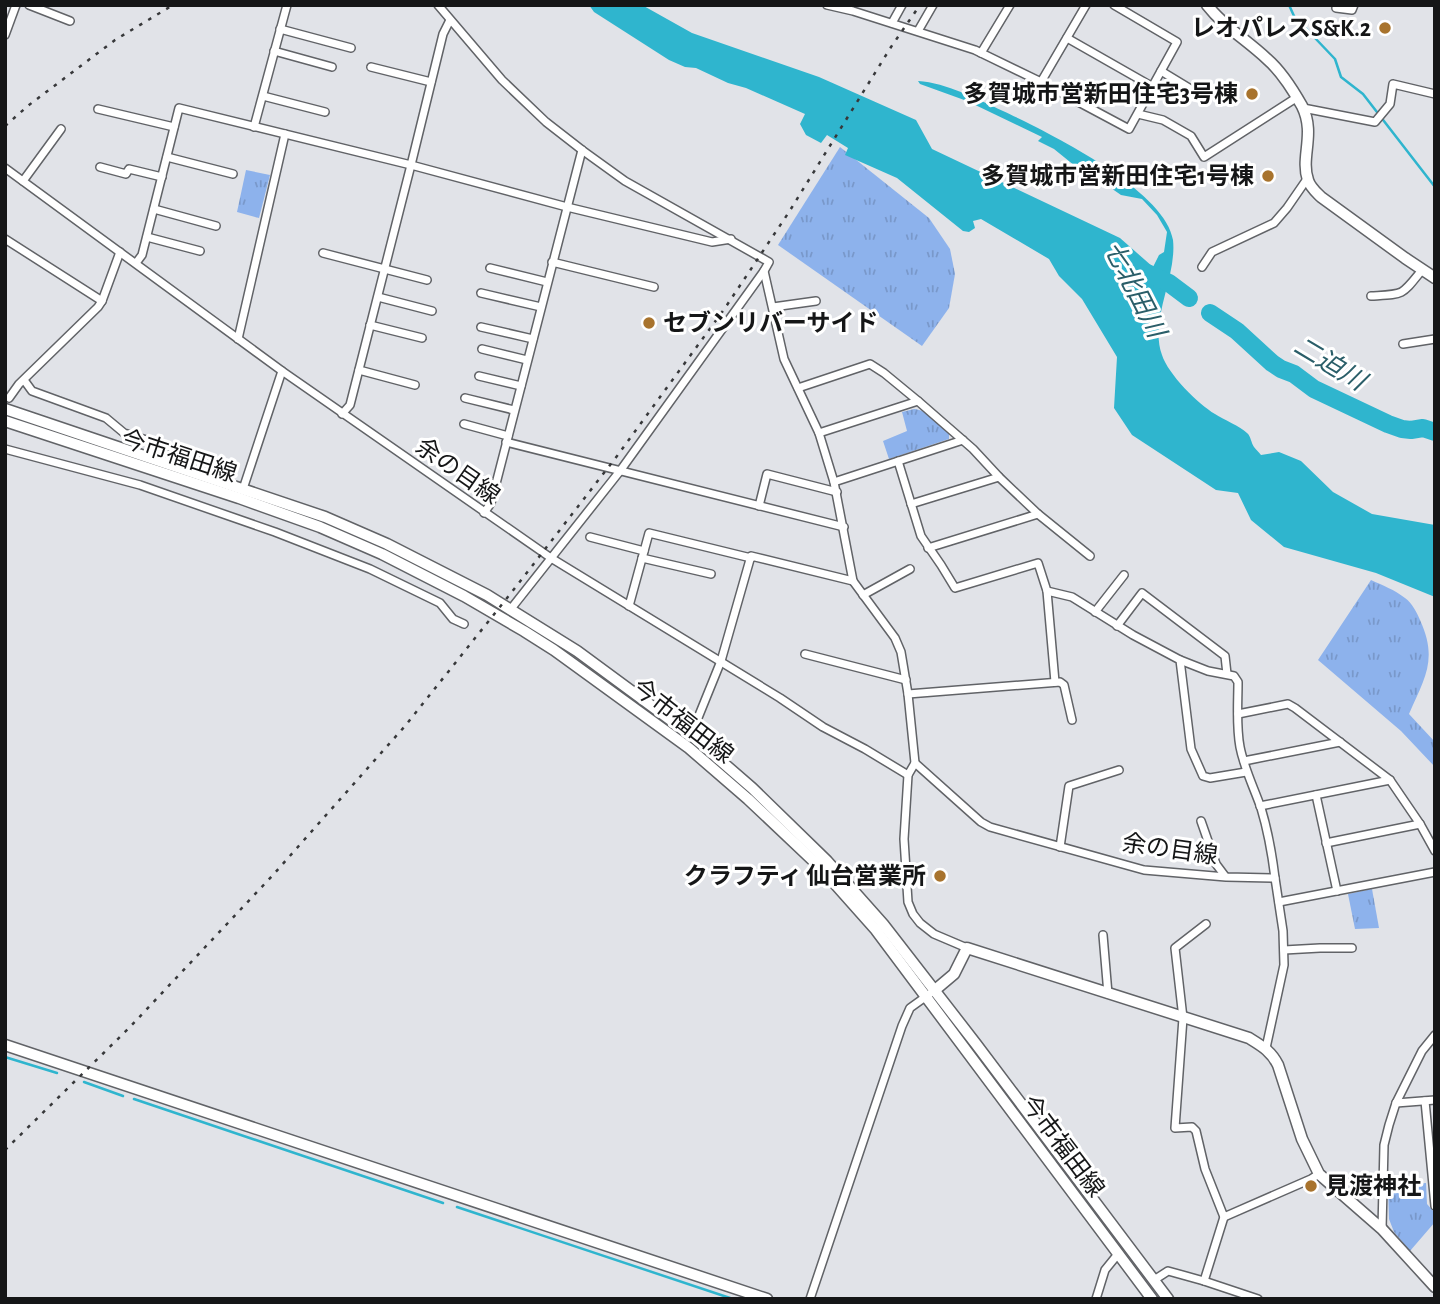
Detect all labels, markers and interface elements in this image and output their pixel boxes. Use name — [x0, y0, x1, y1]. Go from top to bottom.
place label: レオパレスS&K.2 — [1191, 15, 1371, 41]
marker: レオパレスS&K.2 — [1377, 20, 1393, 36]
place label: 多賀城市営新田住宅3号棟 — [964, 81, 1238, 107]
marker: 多賀城市営新田住宅3号棟 — [1244, 86, 1260, 102]
place label: 多賀城市営新田住宅1号棟 — [981, 163, 1254, 189]
marker: 多賀城市営新田住宅1号棟 — [1260, 168, 1276, 184]
water label: 七北田川 — [1099, 237, 1172, 344]
place label: セブンリバーサイド — [663, 310, 879, 336]
marker: セブンリバーサイド — [641, 315, 657, 331]
water label: 二迫川 — [1289, 332, 1373, 397]
street label: 今市福田線 — [118, 425, 240, 487]
street label: 余の目線 — [411, 433, 505, 509]
street label: 今市福田線 — [628, 674, 738, 768]
street label: 余の目線 — [1121, 829, 1219, 869]
place label: クラフティ 仙台営業所 — [684, 863, 926, 889]
marker: クラフティ 仙台営業所 — [932, 868, 948, 884]
street label: 今市福田線 — [1017, 1090, 1109, 1202]
place label: 見渡神社 — [1325, 1173, 1421, 1199]
marker: 見渡神社 — [1303, 1178, 1319, 1194]

